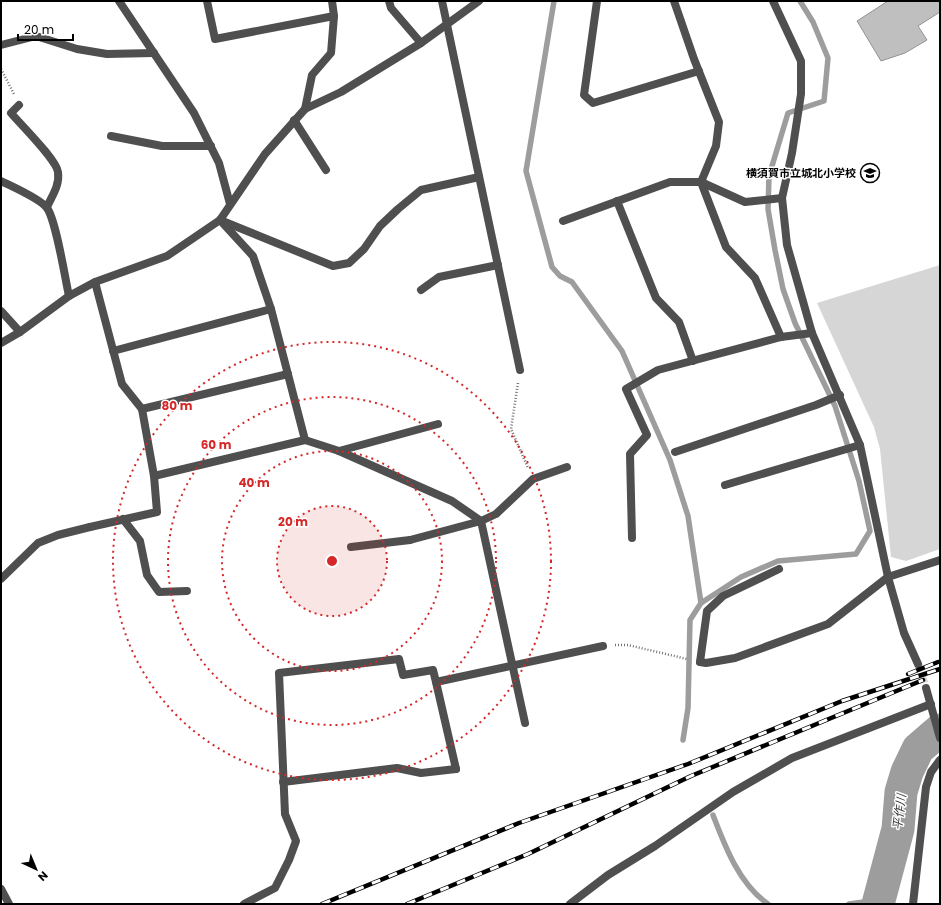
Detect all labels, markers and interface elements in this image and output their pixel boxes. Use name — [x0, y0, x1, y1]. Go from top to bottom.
scale bar — [18, 16, 73, 42]
text: 20 m — [24, 21, 54, 38]
school or university icon: 横須賀市立城北小学校 — [859, 162, 881, 184]
place label: 横須賀市立城北小学校 — [746, 165, 856, 181]
text: 80 m — [162, 397, 193, 414]
text: 60 m — [201, 436, 232, 453]
text: 40 m — [238, 474, 270, 491]
text: 20 m — [278, 513, 308, 530]
centre of rings — [325, 554, 339, 568]
water label: 平作川 — [888, 791, 910, 831]
north arrow — [16, 849, 56, 889]
text: N — [34, 868, 51, 885]

